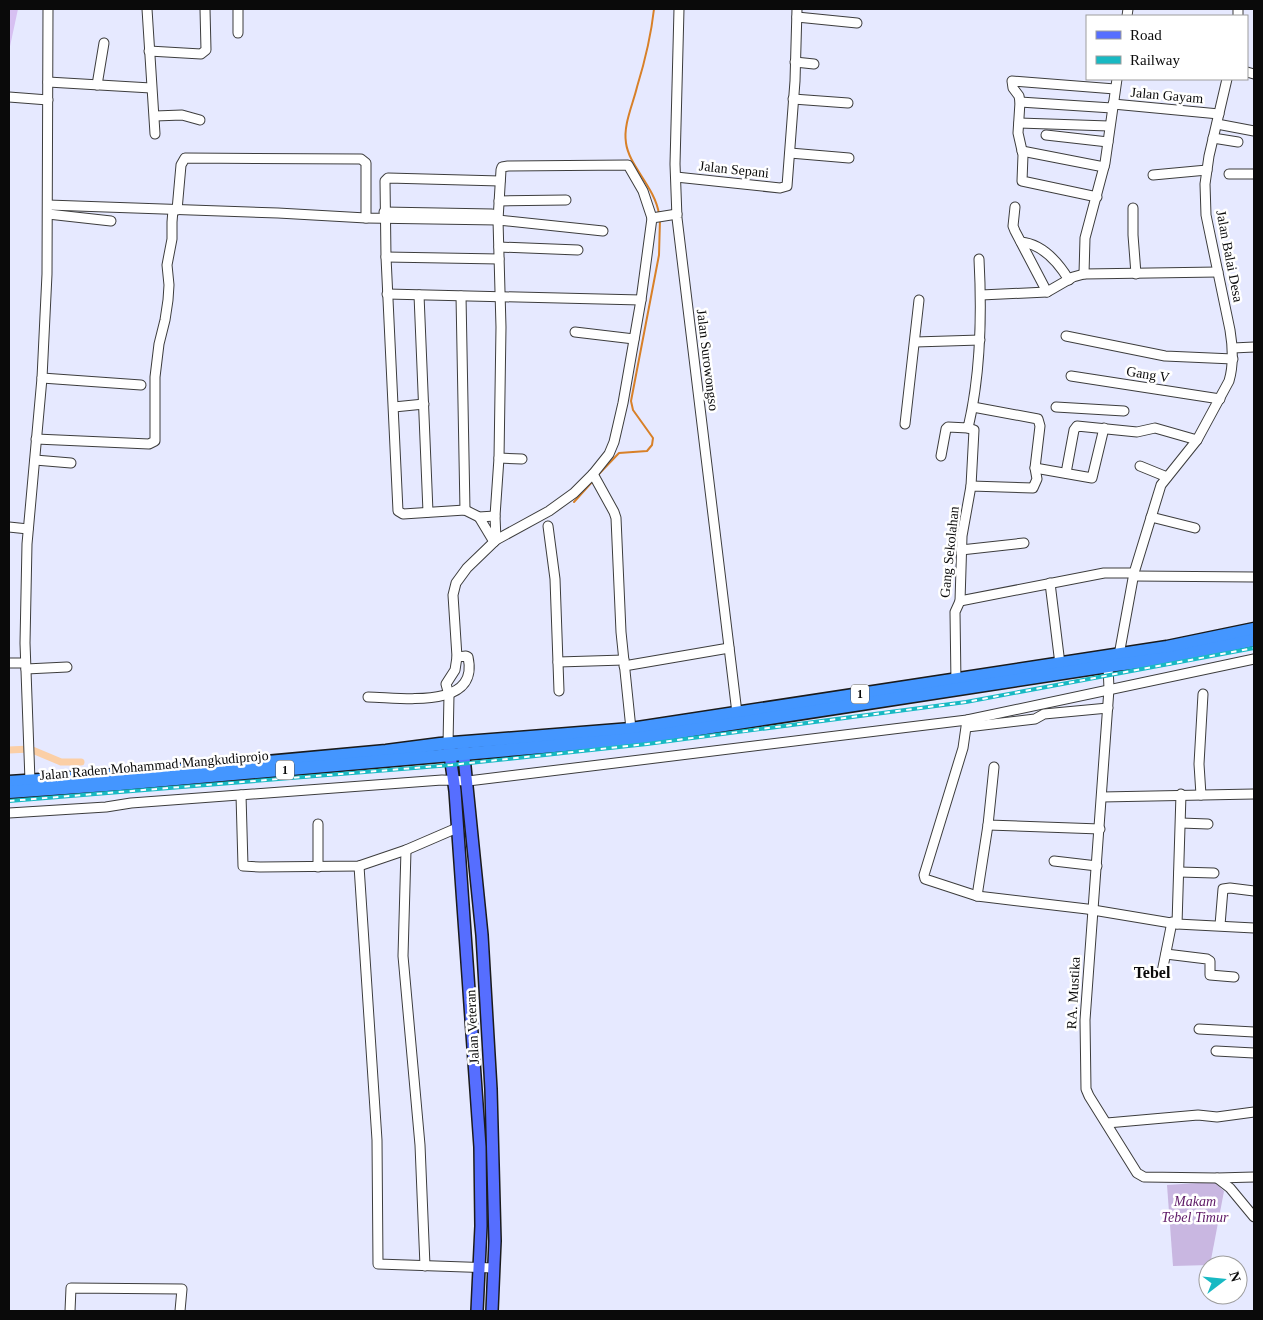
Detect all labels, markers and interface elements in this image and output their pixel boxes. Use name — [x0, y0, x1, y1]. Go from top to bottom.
legend — [1086, 15, 1248, 80]
text: Road — [1130, 27, 1162, 43]
text: Railway — [1130, 52, 1180, 68]
street label: Jalan Gayam — [1130, 85, 1204, 106]
street label: Jalan Sepani — [698, 158, 770, 181]
street label: Jalan Balai Desa — [1213, 209, 1246, 304]
street label: Jalan Surowongso — [694, 308, 721, 412]
street label: Gang V — [1125, 364, 1171, 385]
street label: Gang Sekolahan — [937, 505, 962, 599]
road number: 1 — [851, 684, 869, 704]
street label: Jalan Raden Mohammad Mangkudiprojo — [39, 748, 269, 783]
road number: 1 — [276, 760, 294, 780]
street label: RA. Mustika — [1064, 956, 1083, 1030]
district label: Tebel — [1134, 964, 1171, 981]
street label: Jalan Veteran — [463, 989, 482, 1065]
park label: Makam Tebel Timur — [1162, 1194, 1229, 1225]
north arrow — [1198, 1255, 1248, 1305]
text: N — [1226, 1270, 1244, 1283]

